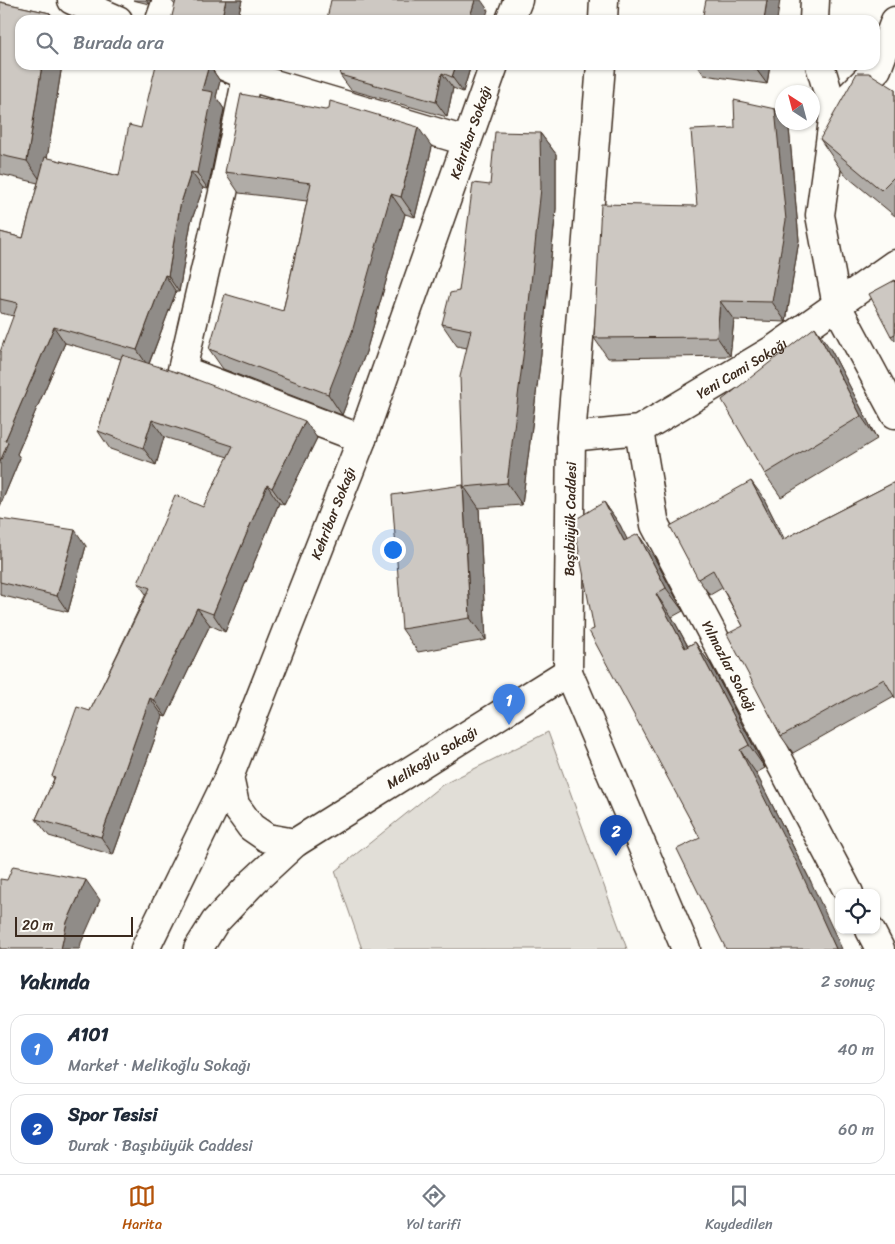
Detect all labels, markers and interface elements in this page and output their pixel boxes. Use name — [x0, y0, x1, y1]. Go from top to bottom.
search box — [15, 15, 880, 70]
text: Burada ara — [73, 26, 164, 59]
icon: search — [33, 29, 61, 57]
street label: Kehribar Sokağı — [443, 82, 499, 183]
north arrow — [775, 85, 820, 130]
street label: Yeni Cami Sokağı — [691, 332, 793, 406]
street label: Başıbüyük Caddesi — [557, 460, 584, 576]
street label: Kehribar Sokağı — [304, 463, 363, 563]
your location — [380, 537, 406, 563]
street label: Yılmazlar Sokağı — [694, 616, 764, 717]
pin: 1 — [493, 684, 525, 725]
street label: Melikoğlu Sokağı — [381, 719, 483, 796]
pin: 2 — [600, 815, 632, 856]
map controls — [835, 889, 880, 934]
button: locate — [835, 889, 880, 934]
text: 20 m — [22, 913, 53, 938]
scale bar — [15, 914, 132, 937]
text: Yakında — [20, 963, 90, 1001]
text: 2 sonuç — [821, 967, 875, 996]
text: A101 — [68, 1018, 109, 1051]
text: 1 — [34, 1035, 40, 1064]
text: 40 m — [837, 1035, 874, 1064]
text: Market · Melikoğlu Sokağı — [68, 1051, 251, 1080]
text: Spor Tesisi — [68, 1098, 158, 1131]
text: 2 — [32, 1115, 42, 1144]
text: 60 m — [838, 1115, 874, 1144]
text: Durak · Başıbüyük Caddesi — [68, 1131, 253, 1160]
tab: Harita — [122, 1182, 162, 1237]
tab: Yol tarifi — [407, 1182, 461, 1237]
tab: Kaydedilen — [705, 1182, 773, 1237]

